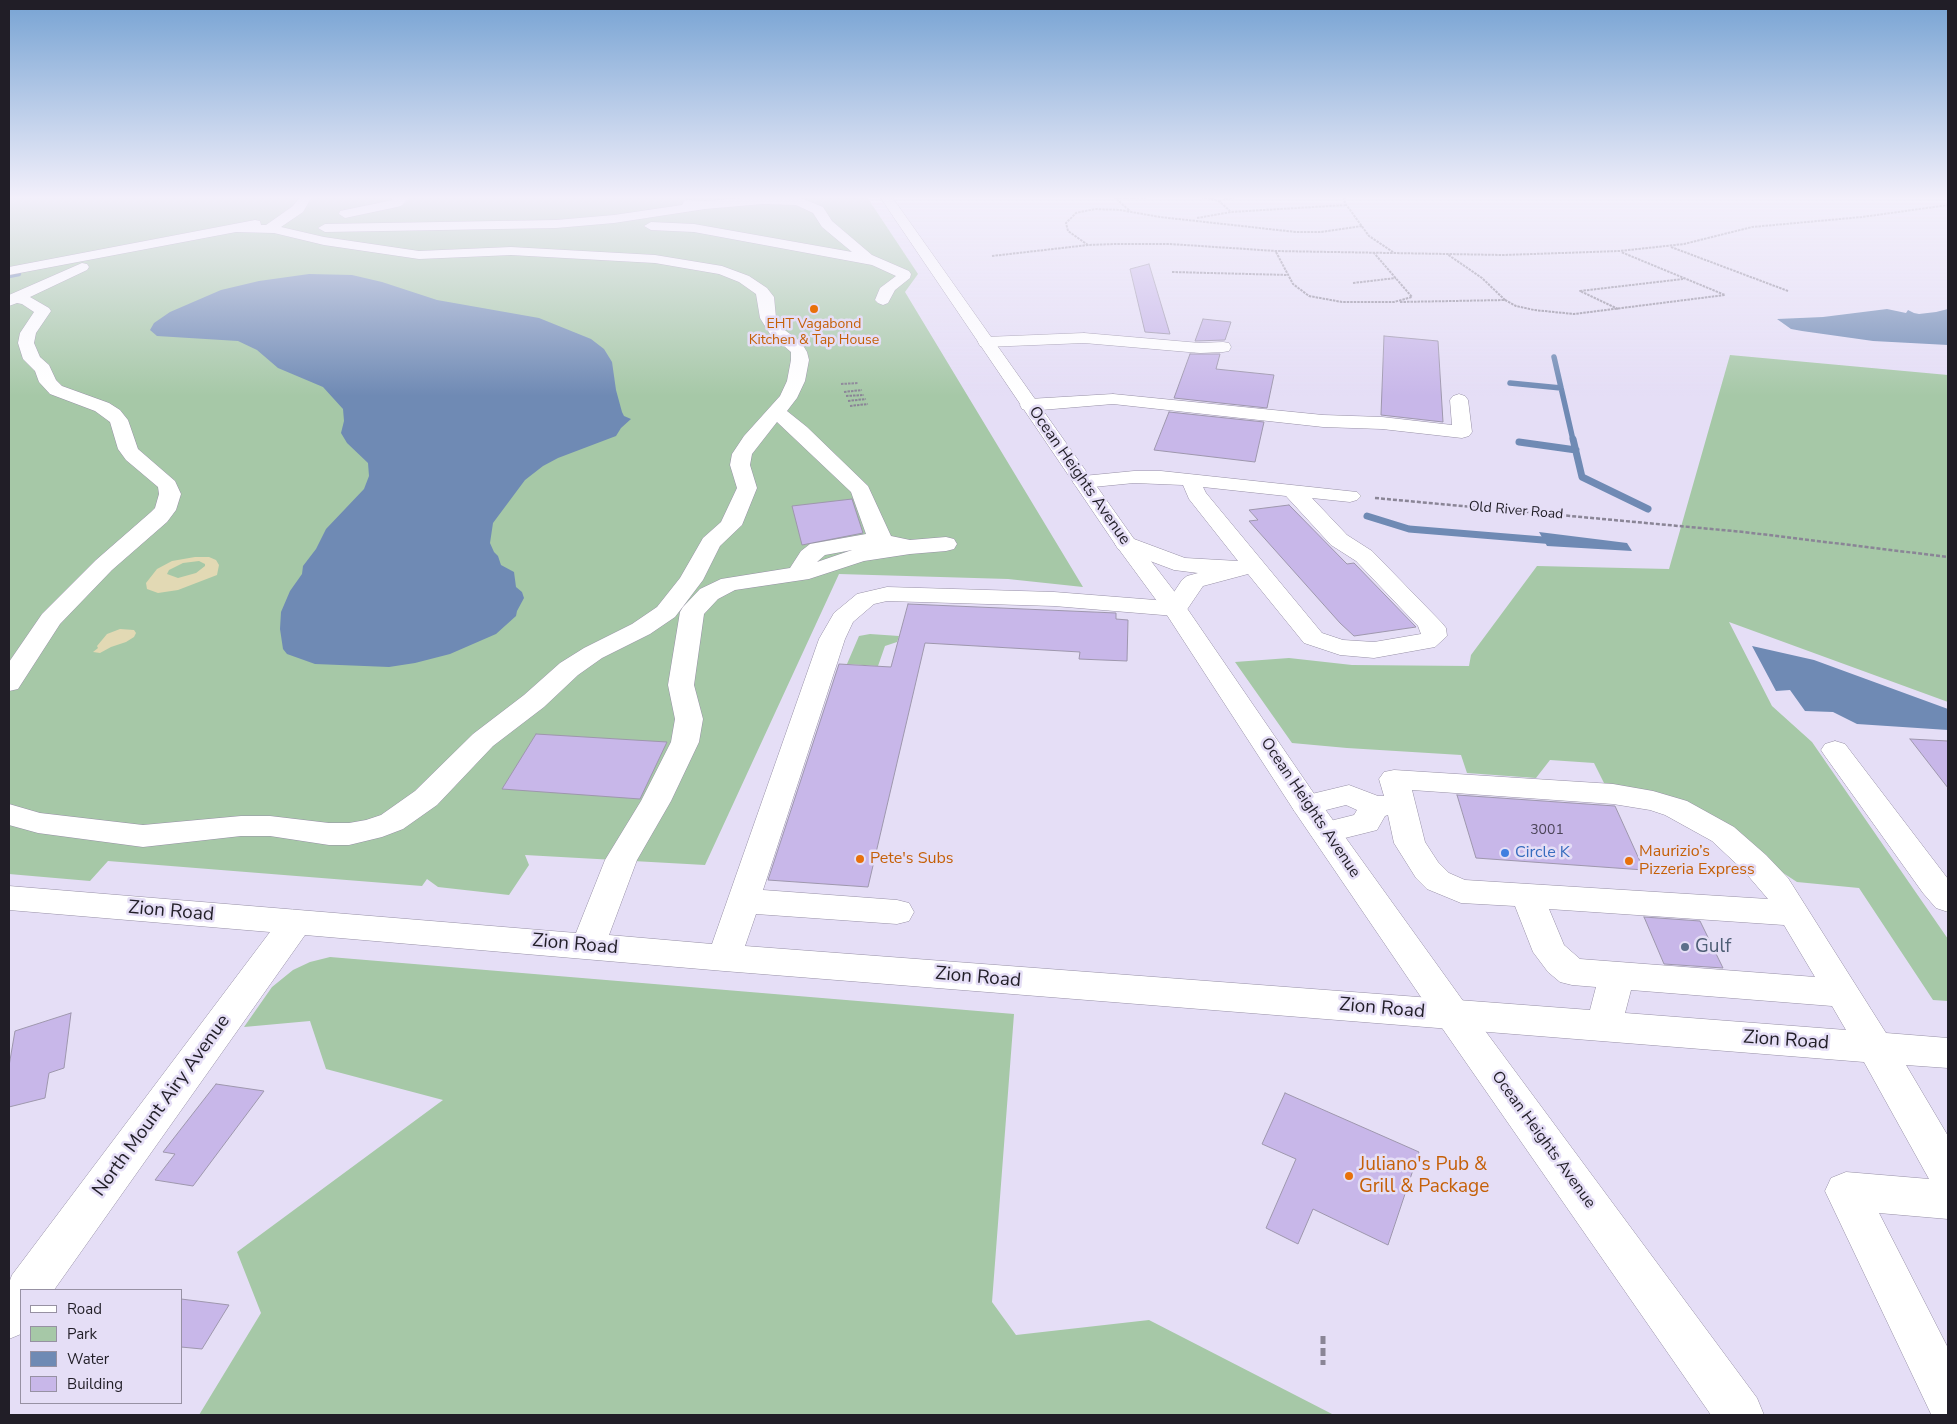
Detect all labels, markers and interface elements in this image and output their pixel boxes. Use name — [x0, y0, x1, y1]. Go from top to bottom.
marker: EHT Vagabond Kitchen & Tap House — [808, 303, 820, 315]
place label: EHT Vagabond Kitchen & Tap House — [749, 317, 879, 350]
street label: Ocean Heights Avenue — [1024, 403, 1134, 549]
street label: Old River Road — [1468, 498, 1564, 524]
street label: Ocean Heights Avenue — [1256, 734, 1364, 882]
house number: 3001 — [1530, 823, 1564, 839]
place label: Maurizio’s Pizzeria Express — [1639, 842, 1755, 880]
place label: Circle K — [1515, 843, 1570, 863]
marker: Circle K — [1499, 847, 1511, 859]
place label: Pete's Subs — [870, 849, 953, 869]
marker: Pete's Subs — [854, 853, 866, 865]
marker: Maurizio’s Pizzeria Express — [1623, 855, 1635, 867]
street label: Zion Road — [127, 897, 215, 927]
street label: Zion Road — [531, 930, 619, 960]
place label: Gulf — [1695, 936, 1731, 958]
marker: Gulf — [1679, 941, 1691, 953]
street label: Zion Road — [934, 963, 1022, 993]
street label: Zion Road — [1338, 994, 1426, 1024]
street label: North Mount Airy Avenue — [88, 1011, 236, 1201]
street label: Zion Road — [1742, 1027, 1830, 1055]
street label: Ocean Heights Avenue — [1487, 1068, 1599, 1212]
place label: Juliano's Pub & Grill & Package — [1359, 1154, 1489, 1198]
marker: Juliano's Pub & Grill & Package — [1343, 1170, 1355, 1182]
legend — [20, 1289, 182, 1404]
text: Road — [67, 1299, 102, 1319]
text: Park — [67, 1324, 97, 1344]
text: Water — [67, 1349, 109, 1369]
text: Building — [67, 1374, 123, 1394]

